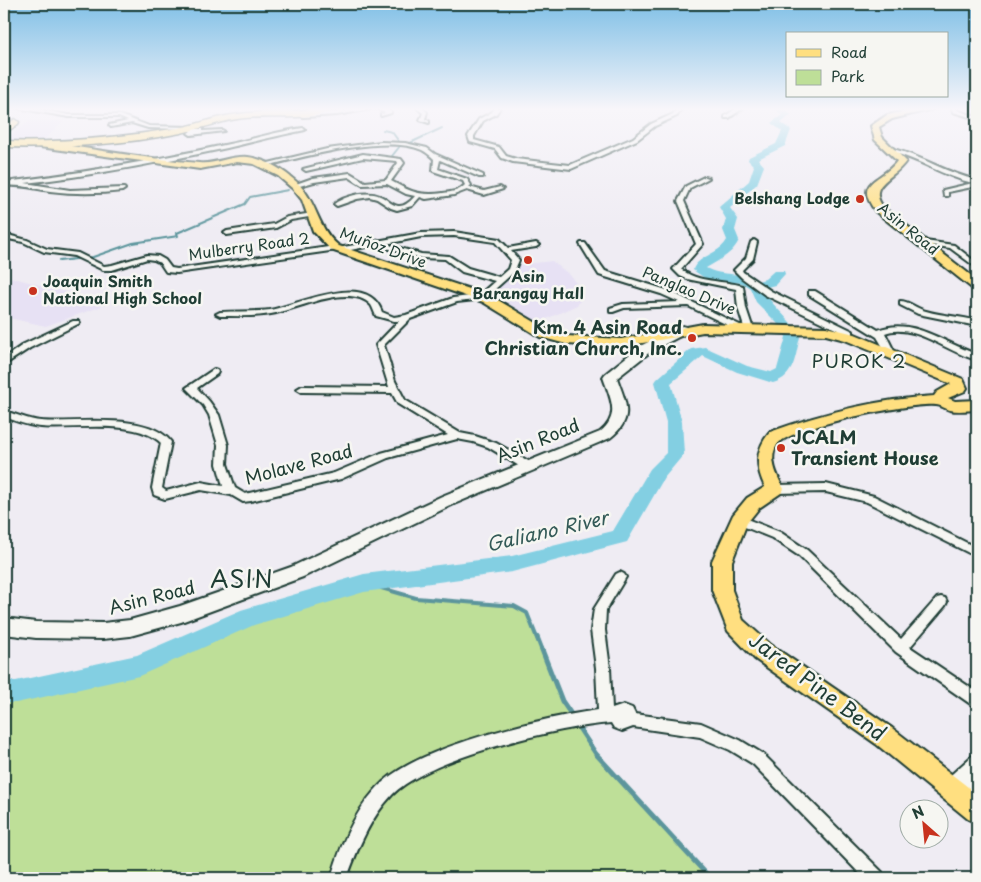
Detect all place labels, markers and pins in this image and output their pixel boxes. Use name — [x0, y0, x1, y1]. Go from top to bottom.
place label: Belshang Lodge — [734, 186, 850, 209]
marker: Belshang Lodge — [854, 193, 866, 205]
marker: Asin Barangay Hall — [522, 254, 534, 266]
place label: Asin Barangay Hall — [472, 264, 584, 304]
place label: Joaquin Smith National High School — [43, 269, 202, 309]
marker: Joaquin Smith National High School — [27, 285, 39, 297]
place label: Km. 4 Asin Road Christian Church, Inc. — [484, 313, 682, 361]
marker: Km. 4 Asin Road Christian Church, Inc. — [686, 332, 698, 344]
place label: JCALM Transient House — [791, 423, 939, 471]
marker: JCALM Transient House — [775, 442, 787, 454]

